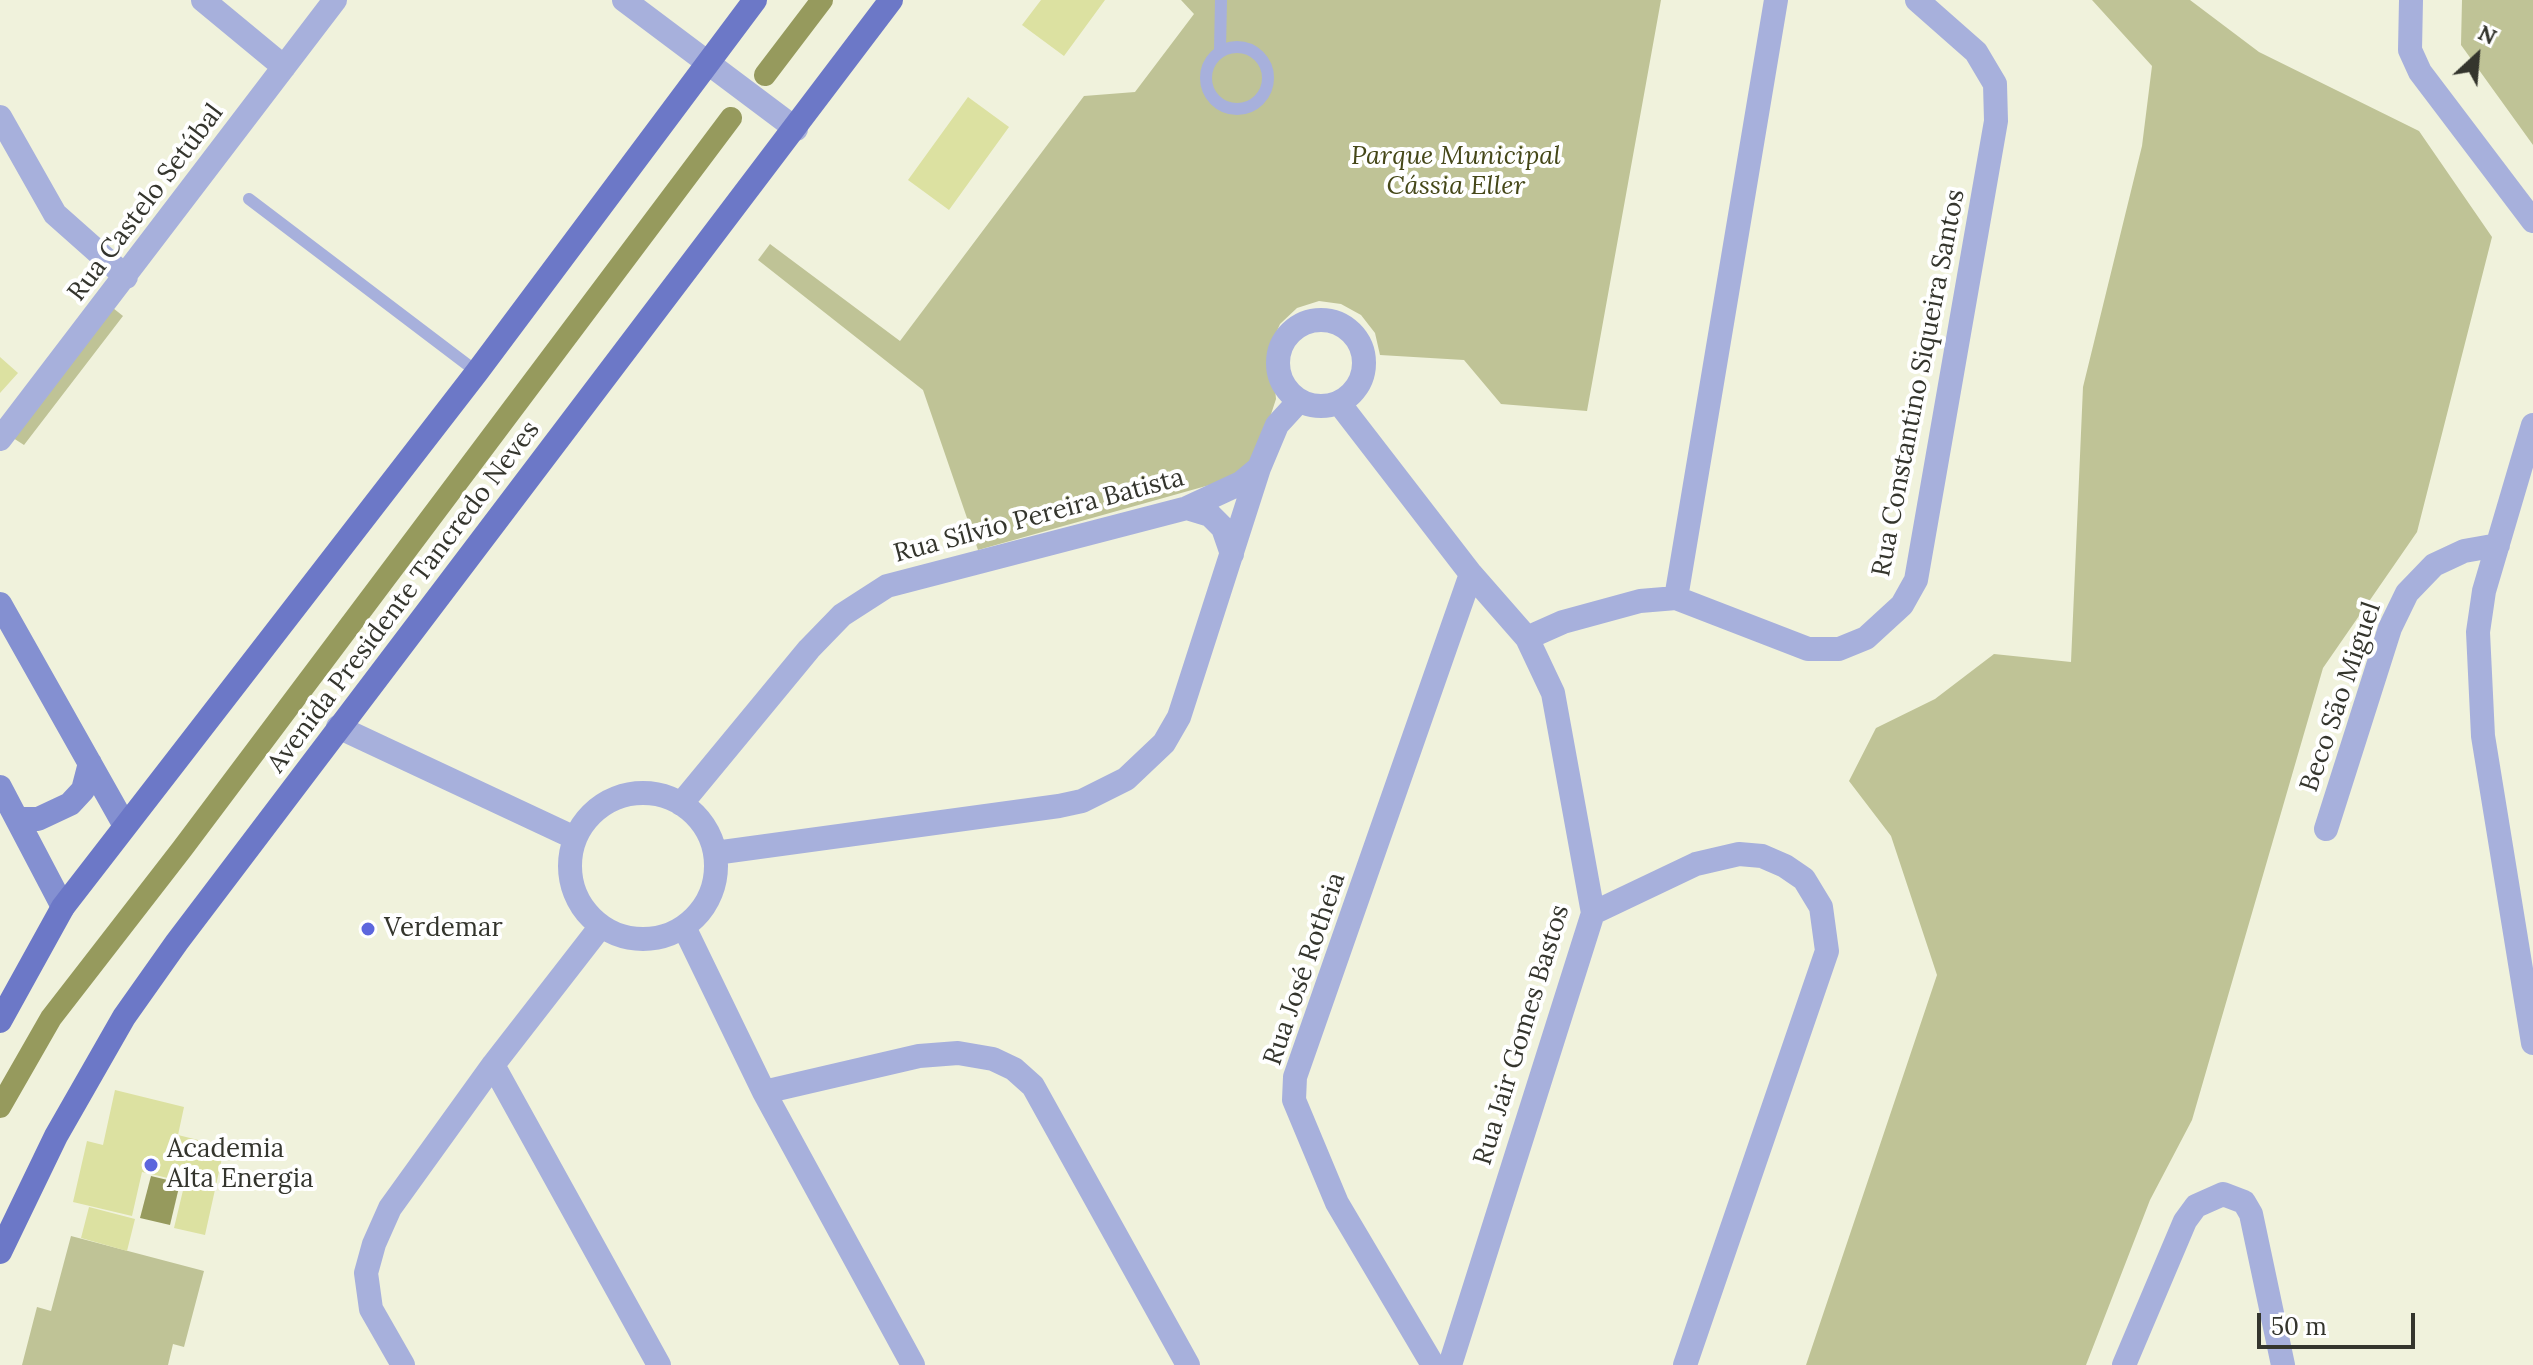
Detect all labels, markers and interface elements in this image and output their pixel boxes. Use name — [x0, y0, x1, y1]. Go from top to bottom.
north arrow — [2437, 16, 2517, 96]
text: N — [2474, 18, 2501, 51]
street label: Rua Castelo Setúbal — [62, 98, 230, 308]
park label: Parque Municipal Cássia Eller — [1351, 141, 1561, 202]
street label: Rua Constantino Siqueira Santos — [1866, 187, 1972, 579]
street label: Avenida Presidente Tancredo Neves — [261, 415, 547, 779]
street label: Rua Sílvio Pereira Batista — [890, 462, 1188, 570]
street label: Beco São Miguel — [2294, 598, 2388, 796]
street label: Rua José Rotheia — [1257, 869, 1353, 1069]
street label: Rua Jair Gomes Bastos — [1468, 901, 1576, 1169]
place label: Verdemar — [384, 913, 503, 945]
marker: Verdemar — [359, 920, 377, 938]
place label: Academia Alta Energia — [167, 1134, 314, 1196]
marker: Academia Alta Energia — [142, 1156, 160, 1174]
scale bar — [2261, 1297, 2419, 1347]
text: 50 m — [2271, 1311, 2327, 1342]

